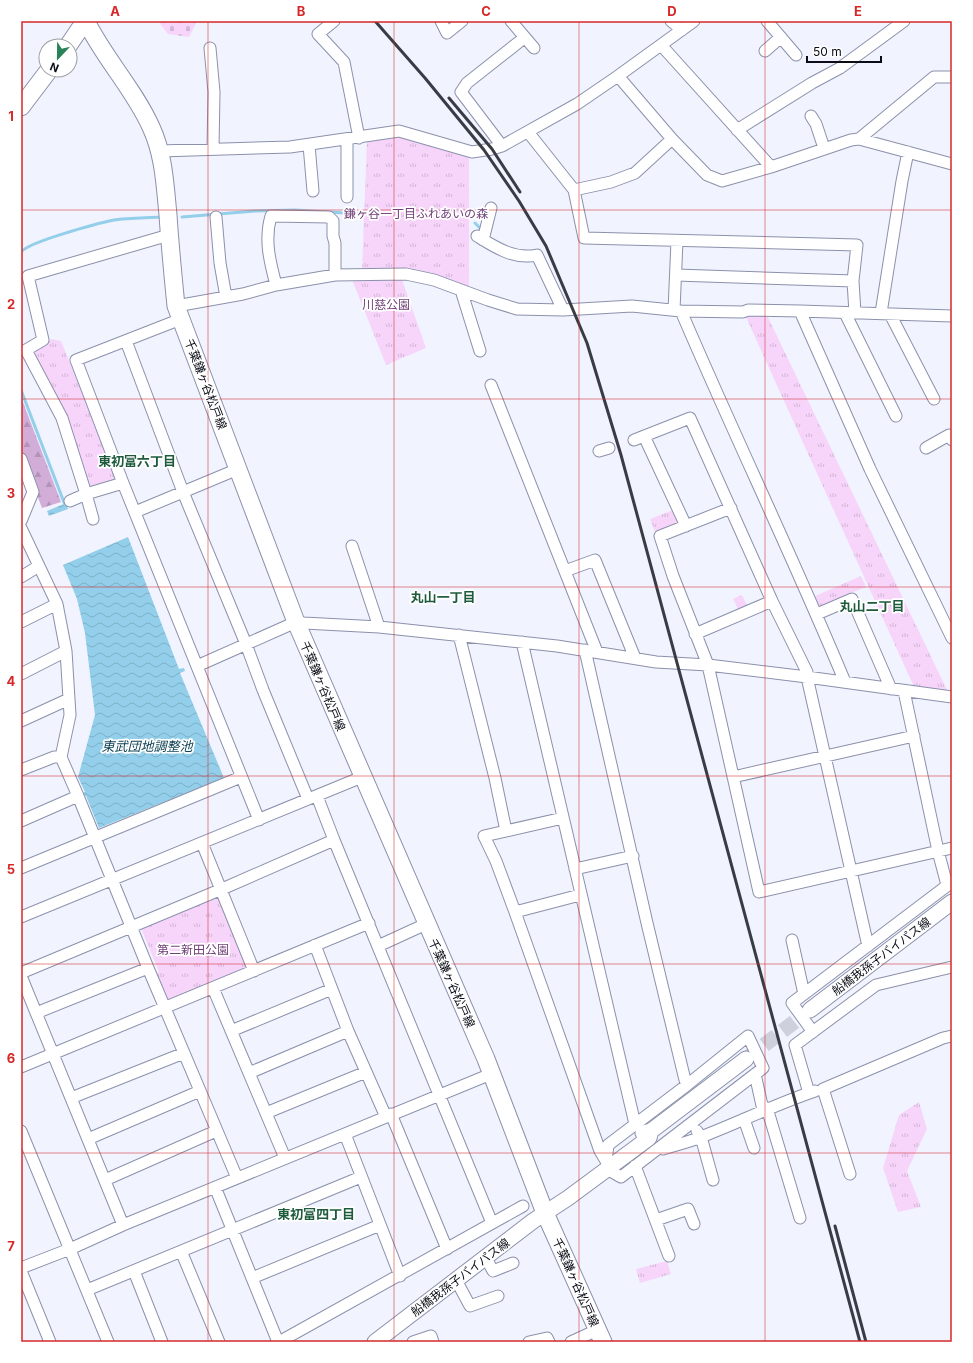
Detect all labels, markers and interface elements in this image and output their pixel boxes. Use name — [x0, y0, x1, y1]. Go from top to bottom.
text: A — [110, 3, 120, 19]
text: B — [297, 3, 306, 19]
text: C — [481, 3, 491, 19]
text: D — [667, 3, 677, 19]
text: E — [854, 3, 862, 19]
north arrow — [38, 38, 78, 78]
scale bar — [807, 38, 881, 64]
text: 50 m — [813, 44, 842, 59]
text: N — [48, 59, 61, 75]
text: 1 — [8, 108, 14, 124]
park label: 鎌ヶ谷一丁目ふれあいの森 — [344, 206, 488, 221]
text: 2 — [7, 296, 15, 312]
park label: 川慈公園 — [362, 297, 410, 312]
street label: 千葉鎌ヶ谷松戸線 — [182, 336, 230, 432]
district label: 東初富六丁目 — [98, 453, 176, 469]
text: 3 — [7, 485, 15, 501]
district label: 丸山一丁目 — [410, 589, 476, 605]
district label: 丸山二丁目 — [839, 598, 905, 614]
street label: 千葉鎌ヶ谷松戸線 — [297, 639, 349, 733]
text: 4 — [7, 673, 16, 689]
water label: 東武団地調整池 — [101, 738, 194, 754]
text: 5 — [7, 861, 15, 877]
street label: 船橋我孫子バイパス線 — [829, 914, 933, 998]
street label: 千葉鎌ヶ谷松戸線 — [426, 936, 478, 1030]
park label: 第二新田公園 — [157, 942, 229, 957]
text: 6 — [7, 1050, 15, 1066]
district label: 東初富四丁目 — [277, 1206, 355, 1222]
street label: 船橋我孫子バイパス線 — [408, 1235, 512, 1319]
street label: 千葉鎌ヶ谷松戸線 — [550, 1235, 602, 1329]
text: 7 — [7, 1238, 15, 1254]

